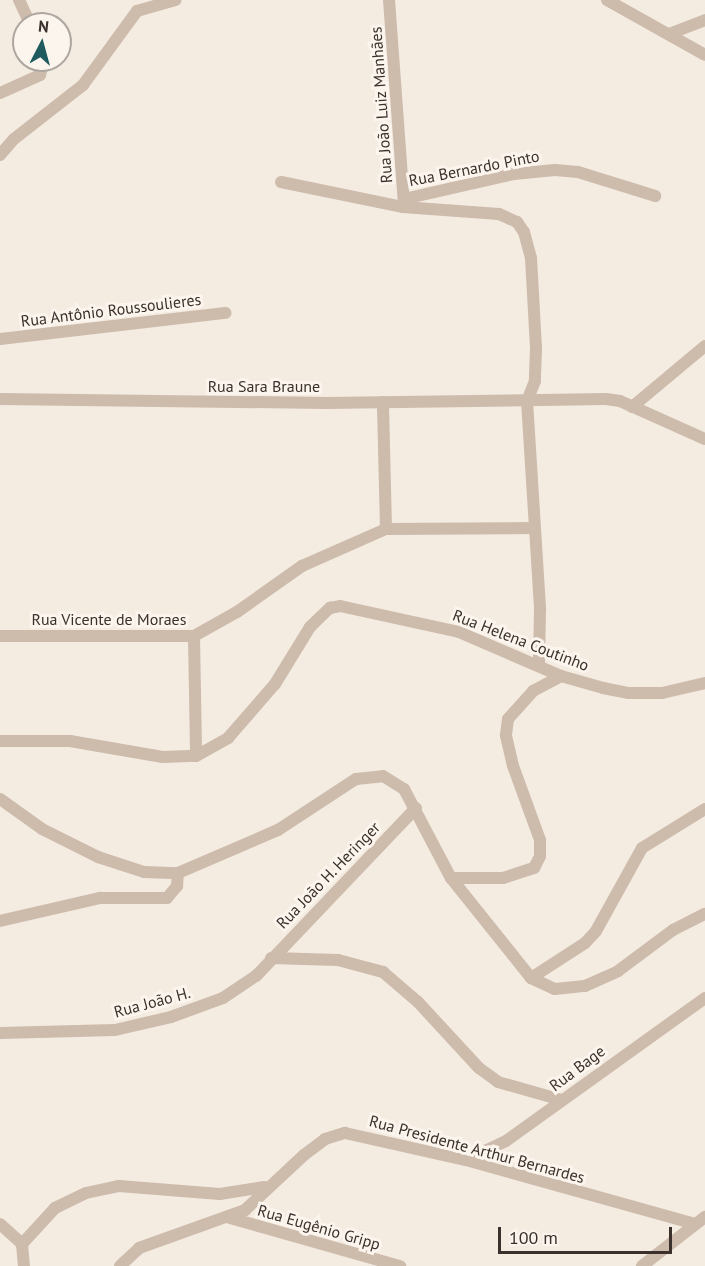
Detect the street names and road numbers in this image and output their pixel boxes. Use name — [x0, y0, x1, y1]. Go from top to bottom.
street label: Rua João Luiz Manhães — [366, 26, 396, 184]
street label: Rua Bernardo Pinto — [407, 146, 541, 190]
street label: Rua Antônio Roussoulieres — [19, 289, 203, 331]
street label: Rua Sara Braune — [208, 376, 320, 396]
street label: Rua Helena Coutinho — [450, 605, 592, 675]
street label: Rua Vicente de Moraes — [31, 609, 187, 629]
street label: Rua João H. Heringer — [272, 817, 384, 933]
street label: Rua João H. — [112, 983, 192, 1021]
street label: Rua Bage — [546, 1041, 608, 1095]
street label: Rua Presidente Arthur Bernardes — [367, 1111, 587, 1187]
street label: Rua Eugênio Gripp — [255, 1200, 383, 1254]

